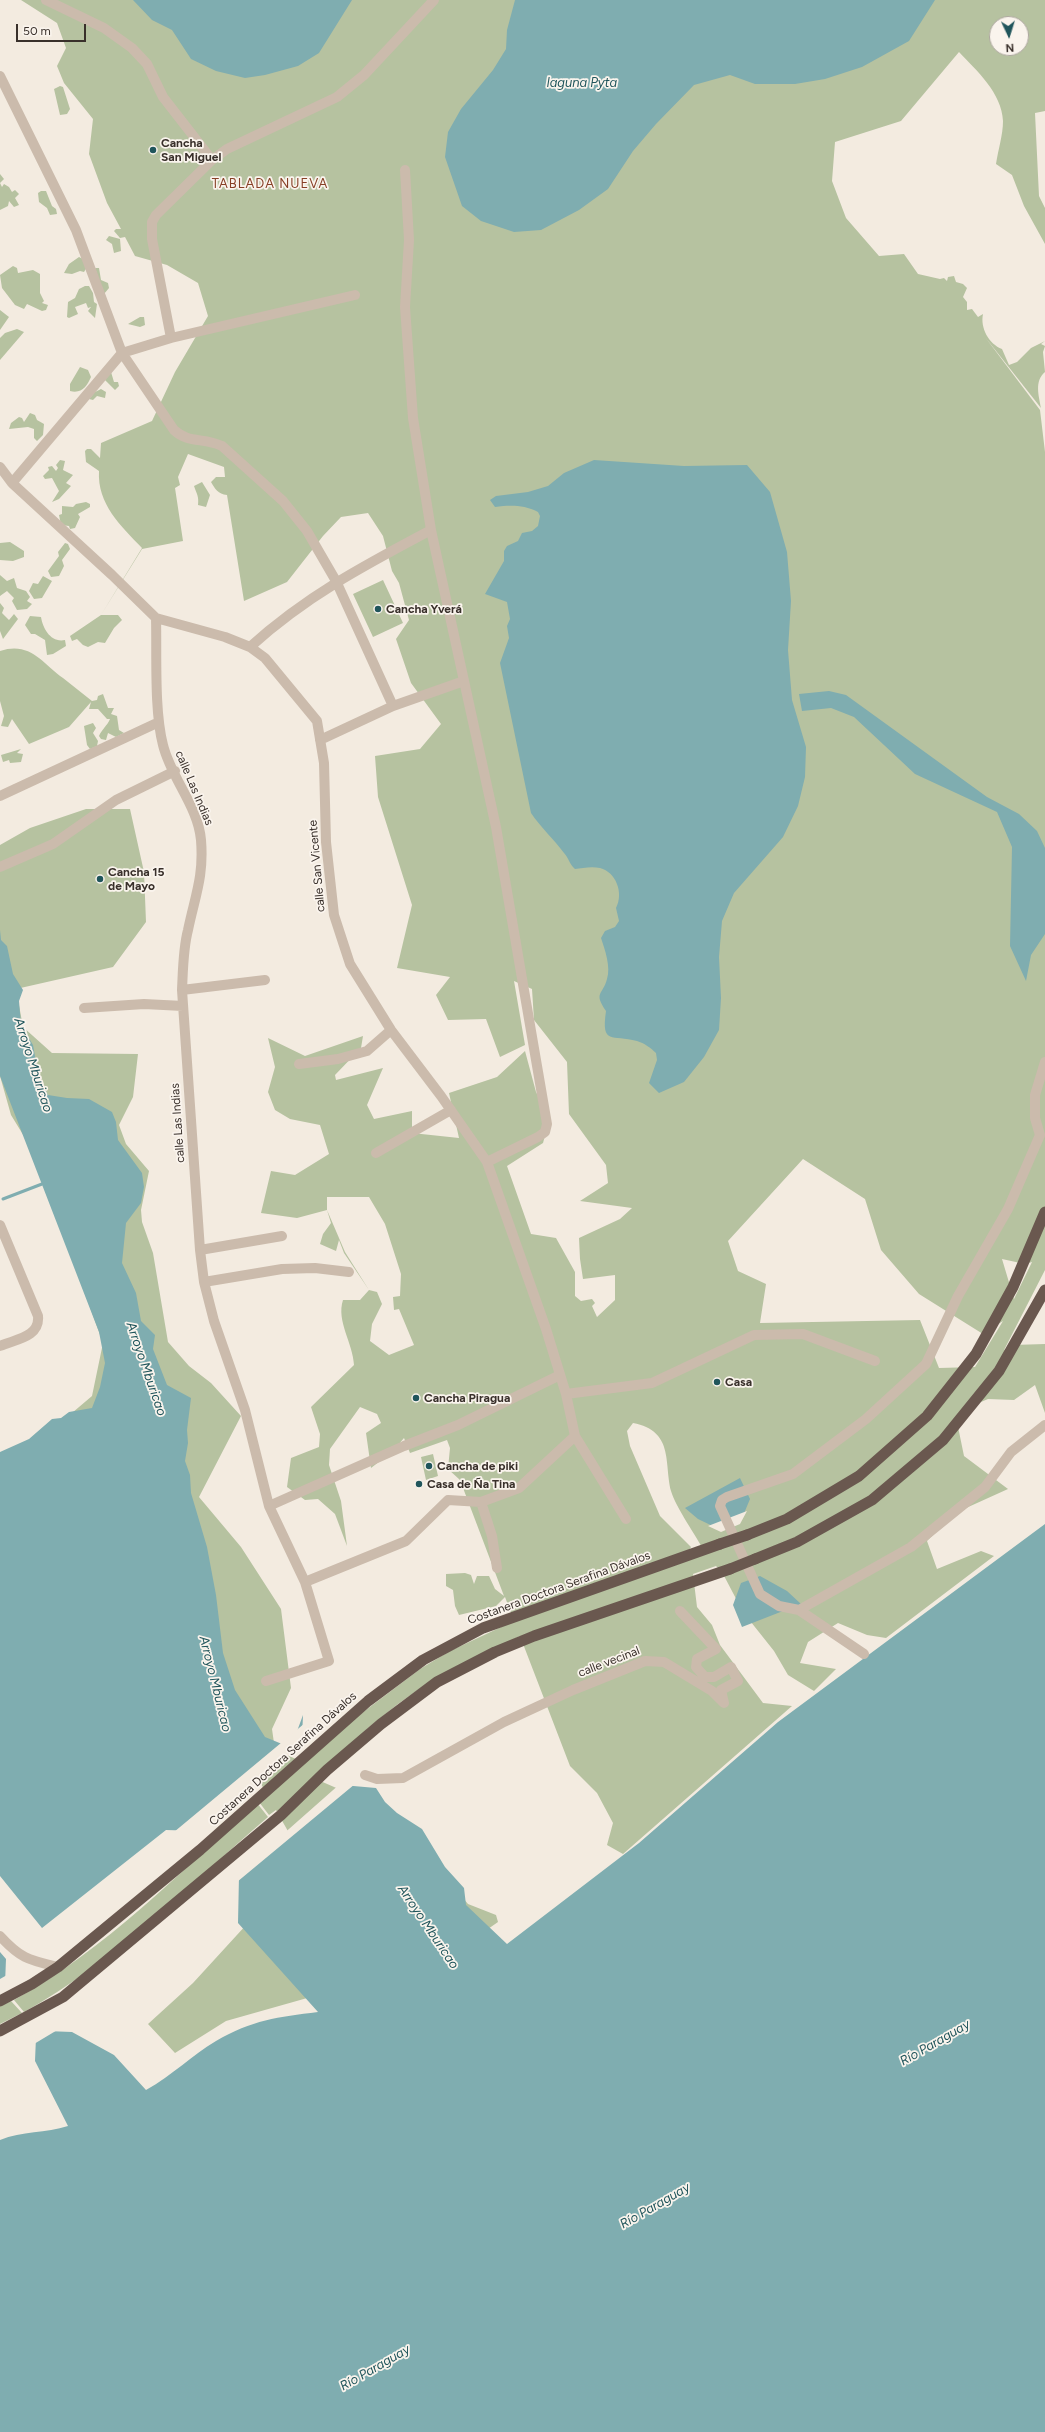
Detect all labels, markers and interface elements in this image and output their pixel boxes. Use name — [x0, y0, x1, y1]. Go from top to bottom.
scale bar — [18, 16, 88, 42]
north arrow — [989, 16, 1029, 56]
text: 50 m — [23, 24, 51, 38]
text: N — [1005, 41, 1015, 54]
water label: laguna Pyta — [547, 75, 617, 91]
place label: Cancha San Miguel — [161, 136, 221, 164]
marker: Cancha San Miguel — [148, 145, 158, 155]
district label: TABLADA NUEVA — [212, 176, 328, 192]
place label: Cancha Yverá — [386, 602, 462, 616]
marker: Cancha Yverá — [373, 604, 383, 614]
street label: calle Las Indias — [172, 748, 216, 828]
street label: calle San Vicente — [306, 819, 328, 913]
place label: Cancha 15 de Mayo — [108, 865, 165, 893]
marker: Cancha 15 de Mayo — [95, 874, 105, 884]
water label: Arroyo Mburicao — [10, 1016, 56, 1114]
street label: calle Las Indias — [168, 1083, 188, 1163]
water label: Arroyo Mburicao — [123, 1320, 169, 1418]
place label: Casa — [725, 1375, 752, 1389]
marker: Casa — [712, 1377, 722, 1387]
place label: Cancha Piragua — [424, 1391, 510, 1405]
marker: Cancha Piragua — [411, 1393, 421, 1403]
place label: Cancha de piki — [437, 1459, 518, 1473]
marker: Cancha de piki — [424, 1461, 434, 1471]
place label: Casa de Ña Tina — [427, 1477, 515, 1491]
marker: Casa de Ña Tina — [414, 1479, 424, 1489]
street label: Costanera Doctora Serafina Dávalos — [466, 1548, 652, 1628]
water label: Arroyo Mburicao — [196, 1635, 234, 1733]
street label: calle vecinal — [576, 1644, 642, 1680]
street label: Costanera Doctora Serafina Dávalos — [206, 1689, 360, 1829]
water label: Arroyo Mburicao — [394, 1882, 462, 1972]
water label: Río Paraguay — [897, 2017, 973, 2069]
water label: Río Paraguay — [617, 2180, 693, 2232]
water label: Río Paraguay — [337, 2342, 413, 2394]

